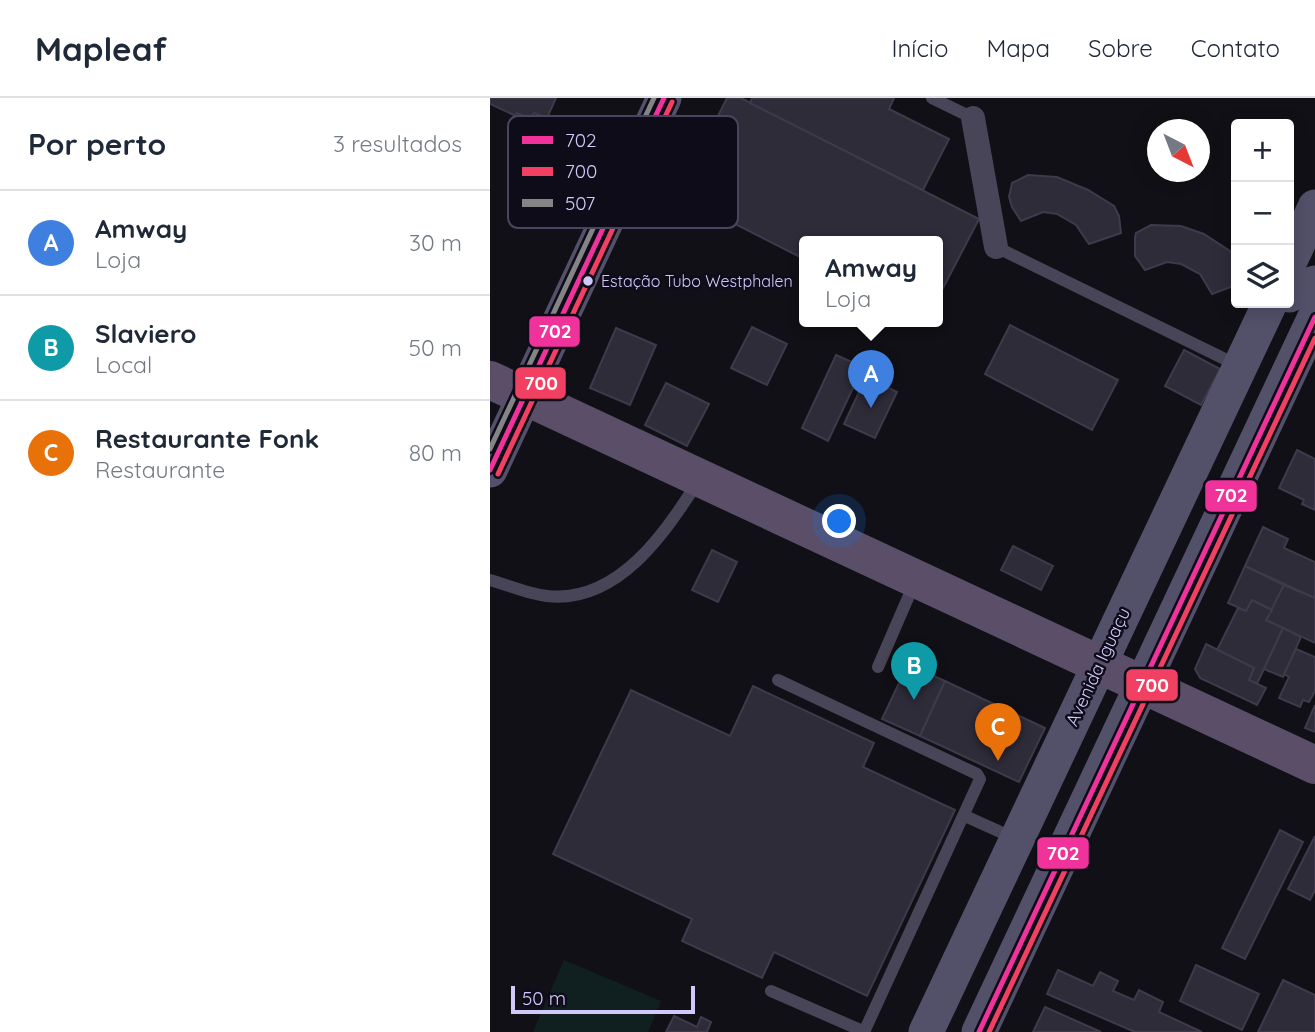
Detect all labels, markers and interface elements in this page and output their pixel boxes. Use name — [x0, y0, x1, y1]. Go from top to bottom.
text: Mapleaf — [35, 28, 167, 69]
text: Início — [891, 33, 948, 63]
text: Mapa — [986, 33, 1050, 63]
text: Sobre — [1088, 33, 1153, 63]
text: Contato — [1191, 33, 1280, 63]
legend — [508, 116, 738, 228]
north arrow — [1147, 119, 1210, 182]
map controls — [1231, 119, 1294, 308]
button: + — [1231, 119, 1294, 182]
text: Por perto — [28, 125, 166, 163]
text: 702 — [565, 128, 597, 152]
text: 3 resultados — [333, 129, 462, 158]
text: 700 — [565, 159, 597, 183]
button: − — [1231, 182, 1294, 245]
text: 507 — [565, 191, 596, 215]
text: Amway — [95, 212, 187, 245]
text: A — [44, 228, 58, 257]
text: 30 m — [409, 228, 462, 257]
popup — [799, 236, 943, 327]
text: Loja — [95, 245, 141, 274]
button: layers — [1231, 245, 1294, 308]
text: Amway — [825, 251, 917, 284]
place label: Estação Tubo Westphalen — [601, 271, 793, 291]
marker: Estação Tubo Westphalen — [581, 274, 595, 288]
text: Loja — [825, 284, 871, 313]
line badge: 702 — [528, 315, 581, 348]
text: Slaviero — [95, 317, 197, 350]
text: 702 — [539, 319, 571, 343]
text: B — [43, 333, 59, 362]
text: 50 m — [409, 333, 462, 362]
text: Local — [95, 350, 152, 379]
pin: A — [848, 350, 894, 408]
line badge: 700 — [514, 366, 567, 400]
text: 700 — [524, 371, 558, 395]
text: Restaurante Fonk — [95, 422, 319, 455]
text: C — [44, 438, 58, 467]
text: 80 m — [409, 438, 462, 467]
text: Restaurante — [95, 455, 225, 484]
line badge: 702 — [1204, 479, 1258, 513]
text: 702 — [1215, 483, 1247, 507]
your location — [822, 504, 856, 538]
street label: Avenida Iguaçu — [1060, 604, 1135, 730]
pin: B — [891, 642, 937, 700]
line badge: 700 — [1125, 668, 1179, 702]
text: 700 — [1135, 673, 1169, 697]
pin: C — [975, 703, 1021, 761]
line badge: 702 — [1036, 836, 1090, 870]
text: 702 — [1047, 841, 1079, 865]
scale bar — [511, 983, 695, 1015]
text: 50 m — [522, 986, 566, 1010]

